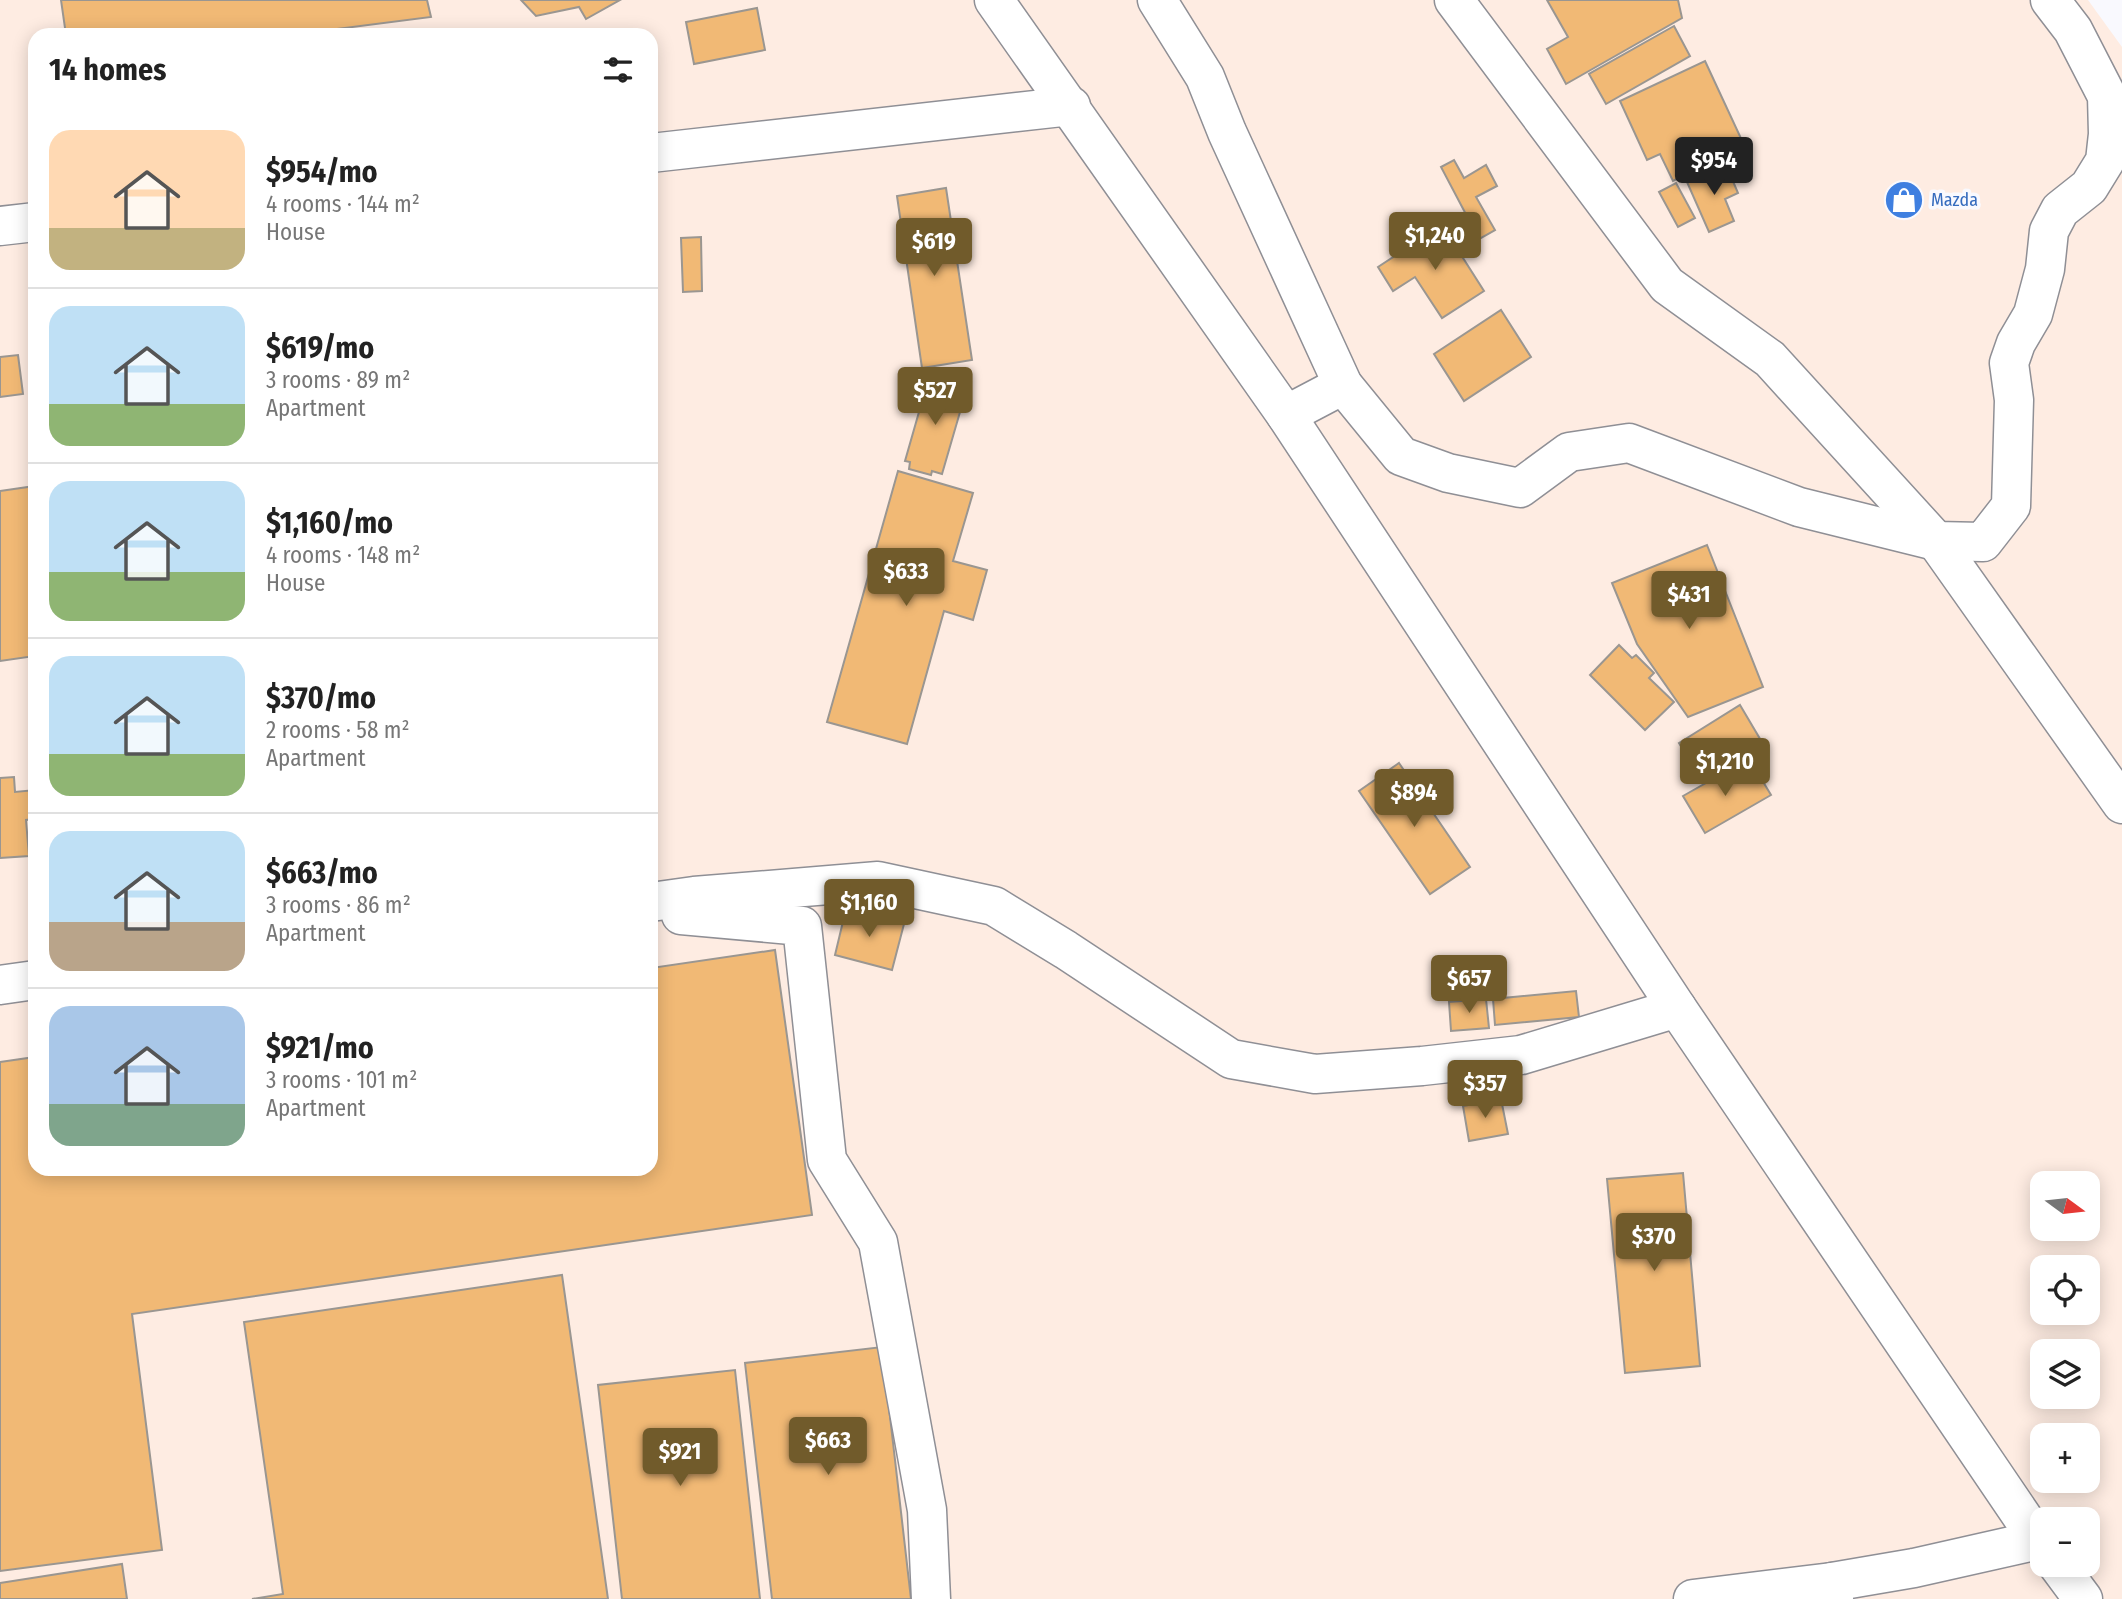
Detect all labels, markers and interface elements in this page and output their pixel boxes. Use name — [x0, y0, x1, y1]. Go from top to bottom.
icon: filters — [599, 51, 637, 89]
text: 14 homes — [49, 52, 166, 88]
pin: $954 — [1673, 138, 1755, 197]
text: $954 — [1691, 146, 1737, 174]
text: $954/mo — [266, 154, 378, 190]
icon: home — [105, 158, 189, 242]
shop icon: Mazda — [1883, 179, 1925, 221]
place label: Mazda — [1931, 189, 1978, 211]
text: 4 rooms · 144 m² — [266, 190, 420, 218]
pin: $1,240 — [1378, 212, 1492, 272]
text: House — [266, 218, 325, 246]
pin: $619 — [893, 218, 975, 278]
text: $1,240 — [1405, 221, 1465, 249]
text: $619 — [912, 227, 956, 255]
text: $619/mo — [266, 330, 374, 366]
icon: home — [105, 334, 189, 418]
text: 3 rooms · 89 m² — [266, 366, 410, 394]
pin: $527 — [894, 368, 976, 427]
text: $527 — [914, 376, 956, 404]
text: Apartment — [266, 394, 366, 422]
text: $1,160/mo — [266, 505, 393, 541]
icon: home — [105, 509, 189, 593]
text: 4 rooms · 148 m² — [266, 541, 420, 569]
pin: $633 — [865, 548, 947, 608]
text: $633 — [883, 557, 929, 585]
text: House — [266, 569, 325, 597]
pin: $431 — [1648, 572, 1730, 631]
text: $431 — [1667, 580, 1711, 608]
text: $370/mo — [266, 680, 376, 716]
icon: home — [105, 684, 189, 768]
text: 2 rooms · 58 m² — [266, 716, 410, 744]
pin: $1,210 — [1668, 738, 1782, 798]
text: Apartment — [266, 744, 366, 772]
text: $1,210 — [1696, 747, 1754, 775]
pin: $894 — [1373, 770, 1455, 829]
text: $894 — [1391, 778, 1437, 806]
text: $663/mo — [266, 855, 378, 891]
icon: home — [105, 859, 189, 943]
pin: $1,160 — [812, 880, 926, 939]
text: $1,160 — [840, 888, 898, 916]
text: 3 rooms · 86 m² — [266, 891, 411, 919]
text: Apartment — [266, 919, 366, 947]
pin: $657 — [1428, 956, 1510, 1015]
text: $657 — [1447, 964, 1491, 992]
text: $921/mo — [266, 1030, 374, 1066]
icon: home — [105, 1034, 189, 1118]
pin: $357 — [1444, 1060, 1526, 1120]
text: 3 rooms · 101 m² — [266, 1066, 417, 1094]
text: $357 — [1464, 1069, 1506, 1097]
text: Apartment — [266, 1094, 366, 1122]
north arrow — [2030, 1171, 2100, 1241]
map controls — [2030, 1171, 2100, 1577]
pin: $370 — [1613, 1214, 1695, 1273]
text: $370 — [1632, 1222, 1676, 1250]
button: locate — [2030, 1255, 2100, 1325]
button: layers — [2030, 1339, 2100, 1409]
pin: $663 — [787, 1418, 869, 1477]
button: + — [2030, 1423, 2100, 1493]
text: $663 — [805, 1426, 851, 1454]
pin: $921 — [639, 1428, 721, 1488]
text: $921 — [659, 1437, 701, 1465]
button: − — [2030, 1507, 2100, 1577]

